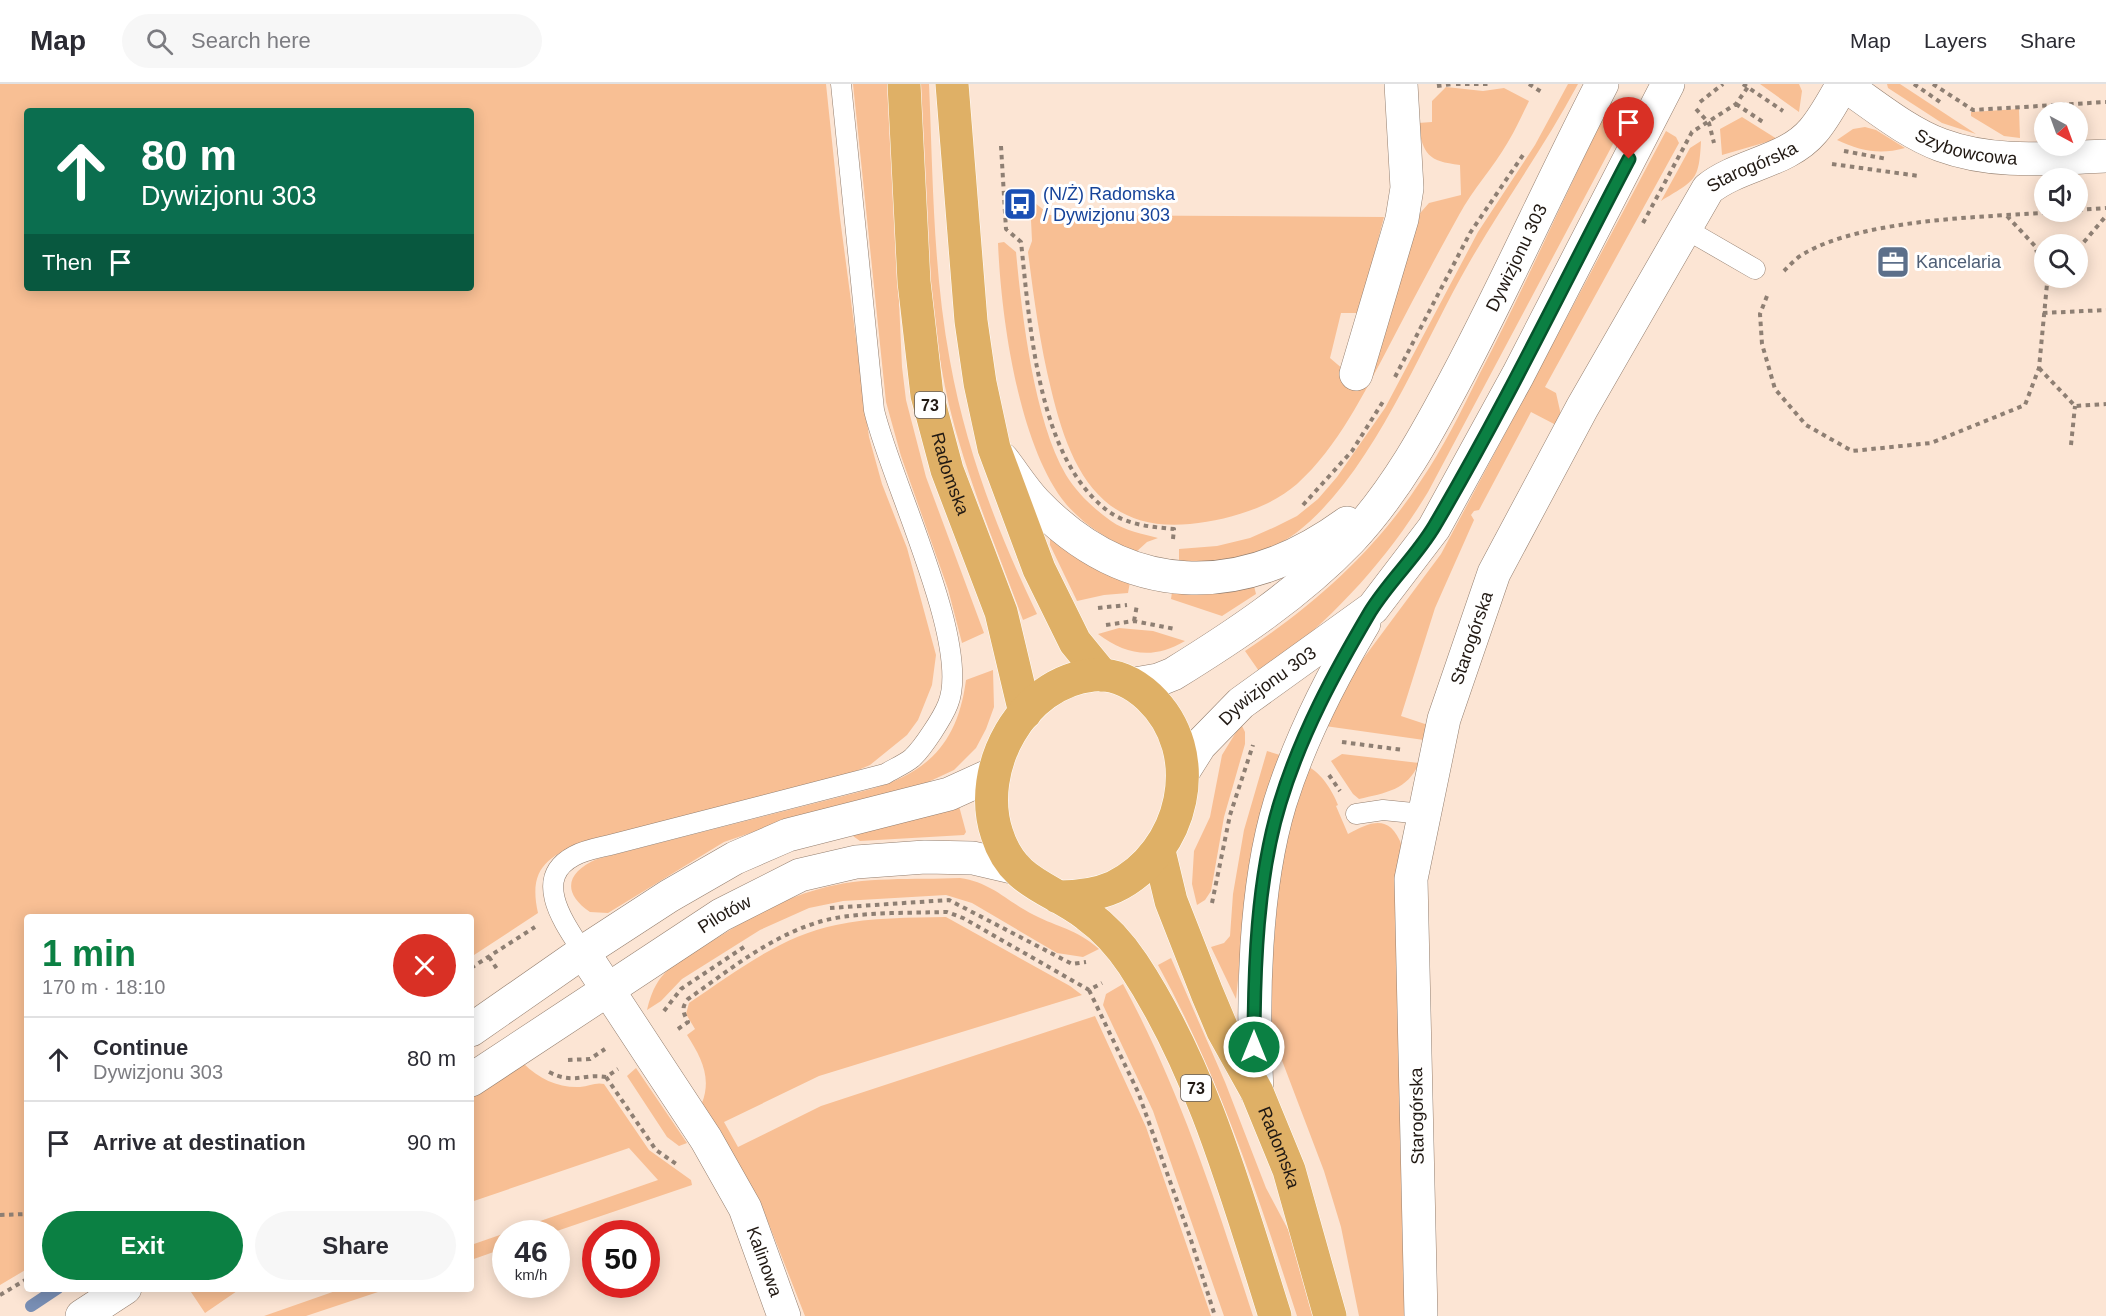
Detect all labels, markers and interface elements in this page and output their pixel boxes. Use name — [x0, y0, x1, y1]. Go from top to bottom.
search box — [122, 14, 542, 68]
text: Map — [30, 25, 86, 56]
icon: search — [143, 25, 176, 58]
text: Search here — [191, 28, 311, 53]
text: Map — [1850, 29, 1891, 52]
text: Layers — [1924, 29, 1987, 52]
text: Share — [2020, 29, 2076, 52]
pin — [1603, 97, 1654, 159]
north arrow — [2034, 102, 2088, 156]
map controls — [2034, 102, 2088, 288]
icon: arrive — [1612, 106, 1645, 139]
street label: Szybowcowa — [1912, 125, 2019, 169]
icon: ahead — [42, 132, 120, 210]
text: 80 m — [141, 132, 237, 179]
street label: Starogórska — [1703, 137, 1802, 196]
button: sound — [2034, 168, 2088, 222]
text: Dywizjonu 303 — [141, 181, 317, 211]
place label: (N/Ż) Radomska / Dywizjonu 303 — [1043, 184, 1176, 225]
bus stop icon: (N/Ż) Radomska / Dywizjonu 303 — [1002, 186, 1038, 222]
street label: Dywizjonu 303 — [1482, 201, 1551, 315]
button: search — [2034, 234, 2088, 288]
office icon: Kancelaria — [1875, 244, 1911, 280]
icon: arrive — [104, 246, 137, 279]
text: Then — [42, 250, 92, 275]
place label: Kancelaria — [1916, 252, 2002, 272]
road number: 73 — [915, 392, 945, 418]
street label: Radomska — [927, 430, 974, 519]
street label: Starogórska — [1447, 588, 1497, 687]
street label: Dywizjonu 303 — [1215, 642, 1320, 729]
street label: Pilotów — [694, 891, 755, 937]
text: 1 min — [42, 933, 136, 974]
button: close — [393, 934, 456, 997]
text: 170 m · 18:10 — [42, 976, 165, 998]
position arrow — [1222, 1015, 1286, 1079]
text: Continue — [93, 1035, 188, 1060]
icon: ahead — [42, 1043, 75, 1076]
text: 80 m — [407, 1046, 456, 1071]
text: Dywizjonu 303 — [93, 1061, 223, 1083]
street label: Starogórska — [1406, 1066, 1428, 1165]
road number: 73 — [1181, 1075, 1211, 1101]
street label: Radomska — [1254, 1104, 1304, 1191]
icon: arrive — [42, 1127, 75, 1160]
text: Arrive at destination — [93, 1130, 306, 1155]
text: 90 m — [407, 1130, 456, 1155]
button: Exit — [42, 1211, 243, 1280]
button: Share — [255, 1211, 456, 1280]
speed limit sign: 50 — [582, 1220, 660, 1298]
street label: Kalinowa — [743, 1224, 786, 1300]
text: 46 — [514, 1235, 548, 1268]
text: km/h — [515, 1266, 547, 1283]

